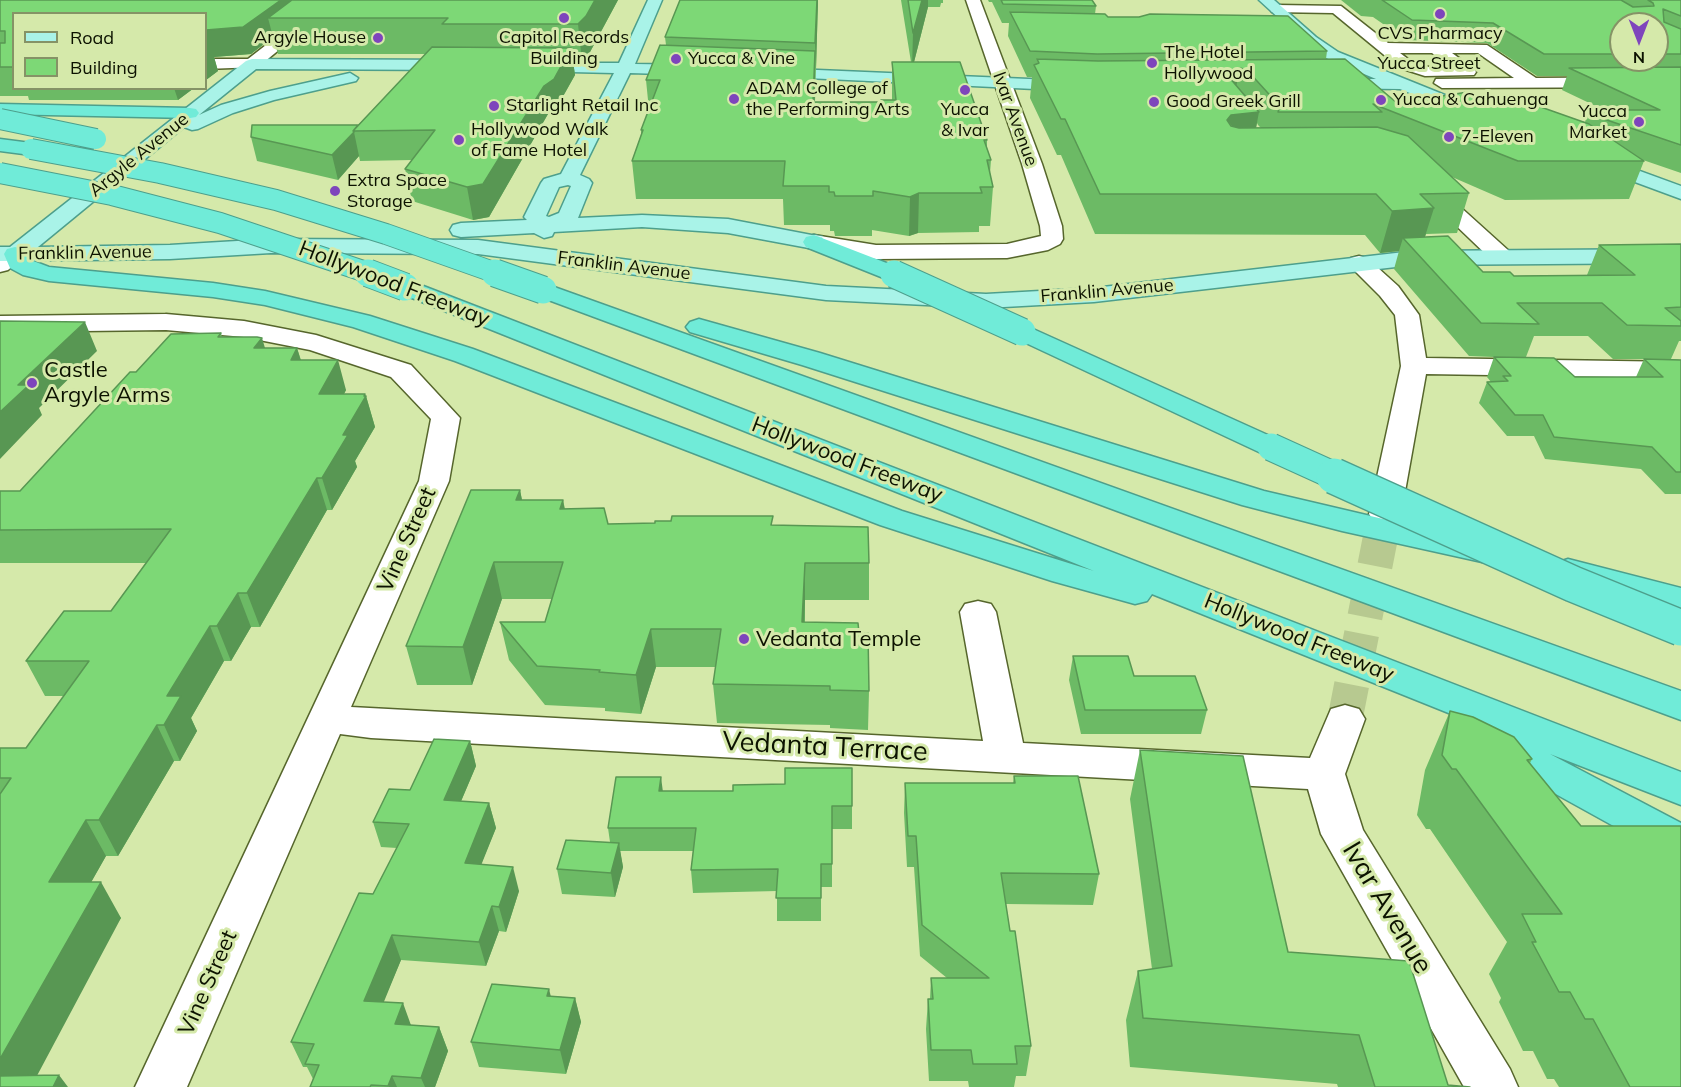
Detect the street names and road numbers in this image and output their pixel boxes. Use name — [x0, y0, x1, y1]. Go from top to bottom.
street label: Yucca Street — [1378, 53, 1480, 75]
street label: Ivar Avenue — [988, 69, 1042, 169]
street label: Argyle Avenue — [85, 108, 193, 202]
street label: Hollywood Freeway — [295, 235, 493, 333]
street label: Franklin Avenue — [18, 241, 152, 265]
street label: Franklin Avenue — [556, 247, 692, 285]
street label: Franklin Avenue — [1040, 274, 1174, 308]
street label: Hollywood Freeway — [748, 411, 946, 509]
street label: Vine Street — [372, 483, 442, 597]
street label: Hollywood Freeway — [1200, 588, 1398, 688]
street label: Vedanta Terrace — [722, 725, 928, 769]
street label: Ivar Avenue — [1335, 836, 1439, 980]
street label: Vine Street — [173, 926, 243, 1040]

